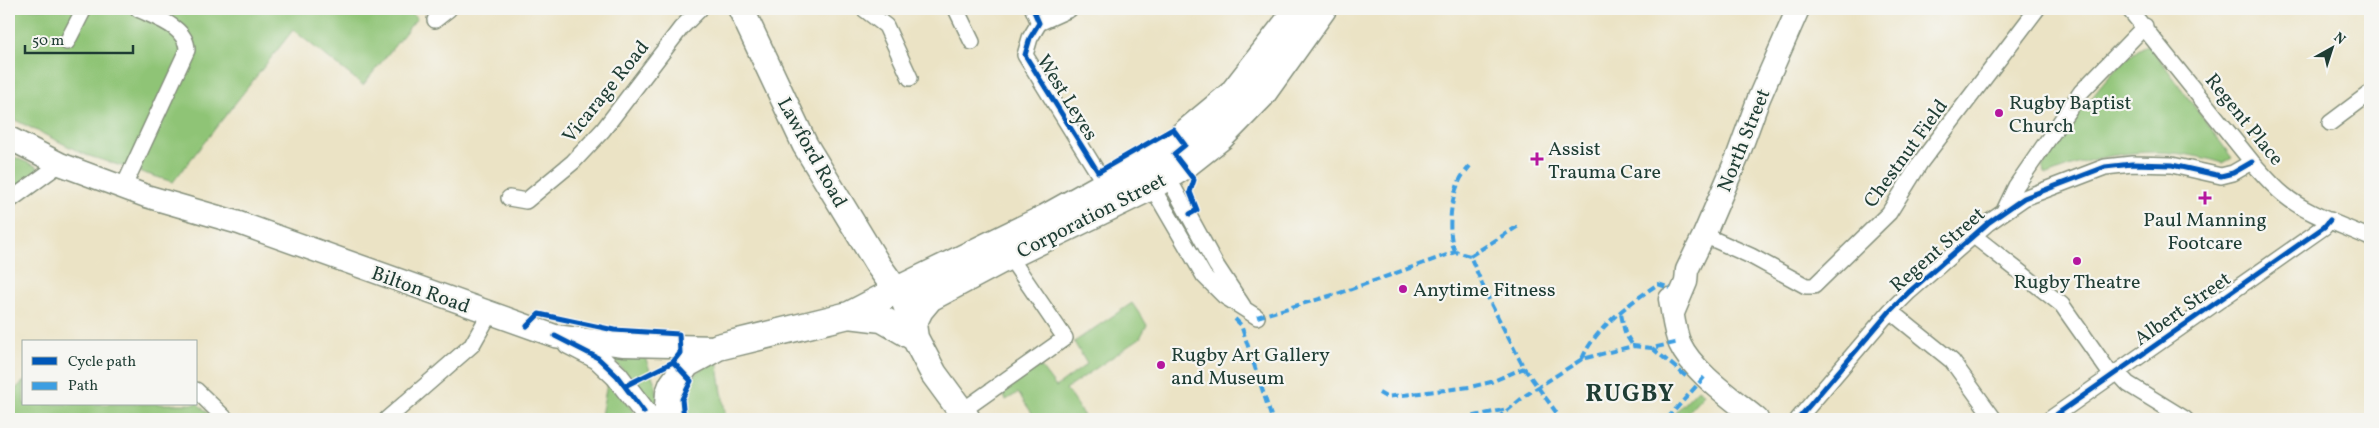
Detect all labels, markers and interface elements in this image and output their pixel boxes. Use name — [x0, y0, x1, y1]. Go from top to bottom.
scale bar — [25, 22, 132, 54]
north arrow — [2306, 22, 2356, 72]
text: N — [2329, 28, 2349, 50]
text: 50 m — [32, 31, 64, 52]
street label: Vicarage Road — [556, 35, 657, 150]
street label: West Leyes — [1029, 50, 1104, 146]
street label: Regent Place — [2198, 68, 2289, 172]
street label: North Street — [1711, 85, 1778, 197]
place label: Rugby Baptist Church — [2009, 90, 2132, 141]
street label: Lawford Road — [769, 93, 853, 213]
street label: Chestnut Field — [1858, 94, 1955, 214]
marker: Rugby Baptist Church — [1993, 107, 2005, 119]
place label: Assist Trauma Care — [1548, 136, 1661, 187]
marker: Assist Trauma Care — [1530, 152, 1544, 166]
street label: Corporation Street — [1012, 167, 1171, 267]
marker: Paul Manning Footcare — [2198, 191, 2212, 205]
street label: Regent Street — [1885, 201, 1992, 300]
place label: Paul Manning Footcare — [2143, 207, 2267, 258]
marker: Rugby Theatre — [2071, 255, 2083, 267]
street label: Bilton Road — [367, 260, 474, 322]
street label: Albert Street — [2129, 266, 2237, 353]
place label: Rugby Theatre — [2014, 269, 2140, 297]
place label: Anytime Fitness — [1413, 277, 1555, 305]
marker: Anytime Fitness — [1397, 283, 1409, 295]
legend — [22, 340, 198, 406]
place label: Rugby Art Gallery and Museum — [1171, 342, 1330, 393]
text: Cycle path — [68, 352, 136, 373]
marker: Rugby Art Gallery and Museum — [1155, 359, 1167, 371]
text: Path — [68, 376, 98, 397]
district label: RUGBY — [1585, 377, 1675, 412]

